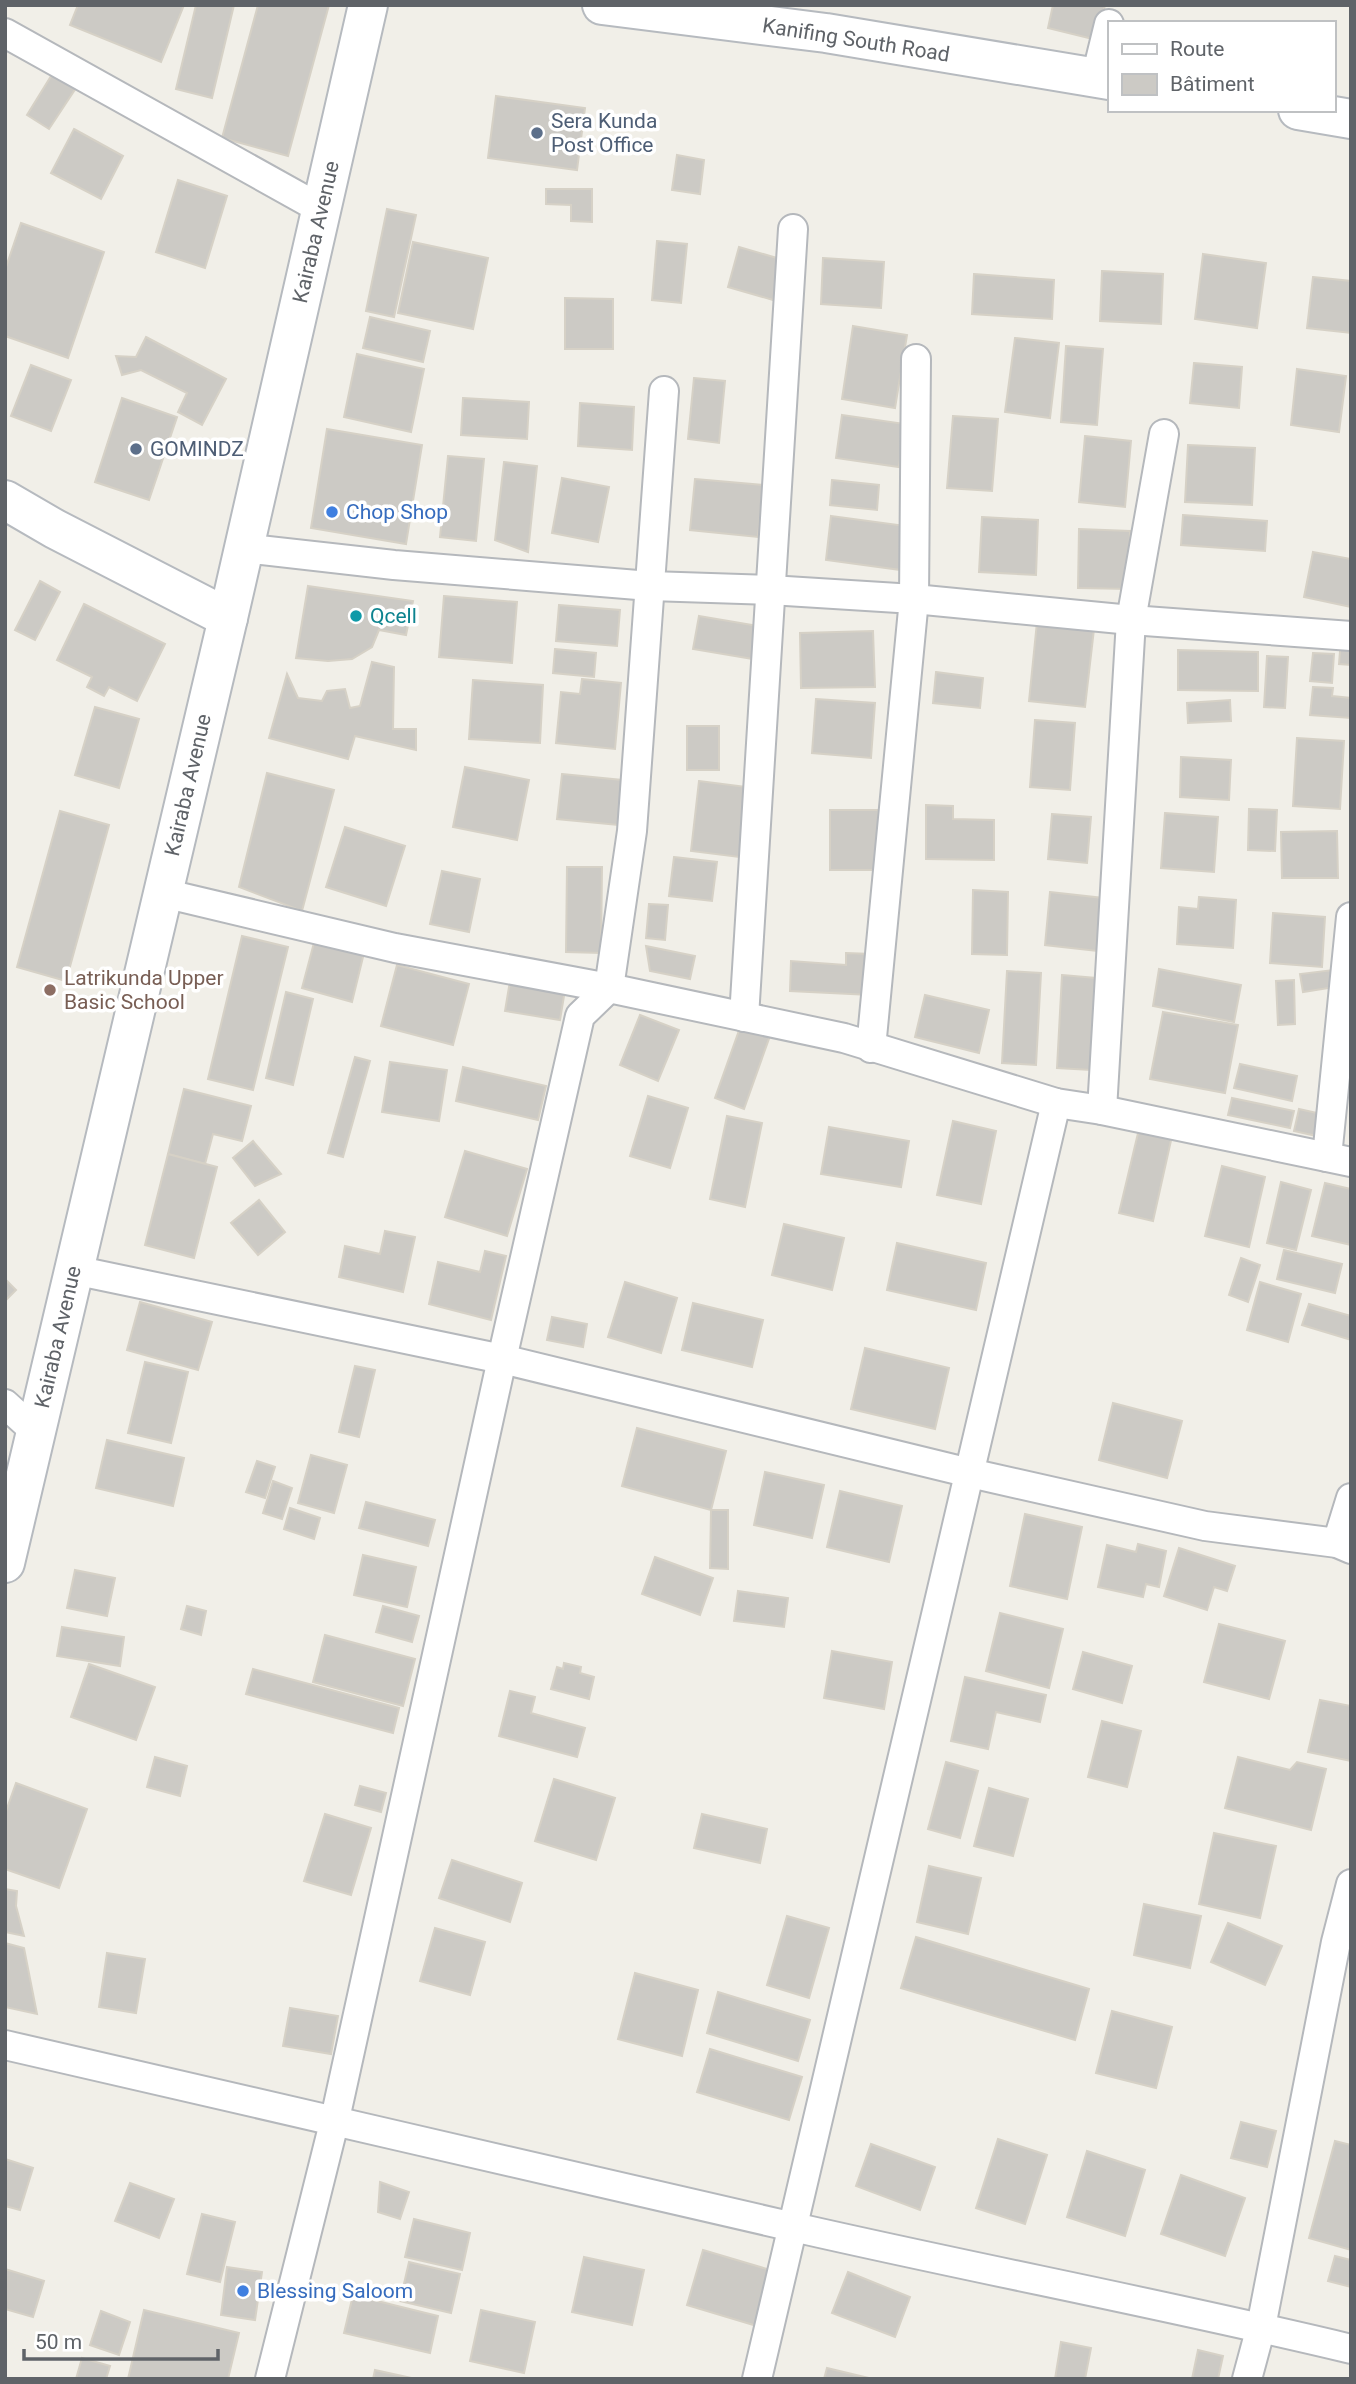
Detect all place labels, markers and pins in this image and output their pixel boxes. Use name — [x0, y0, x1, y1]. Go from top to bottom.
place label: Sera Kunda Post Office — [551, 109, 657, 157]
marker: Sera Kunda Post Office — [529, 125, 545, 141]
place label: GOMINDZ — [150, 437, 244, 461]
marker: GOMINDZ — [128, 441, 144, 457]
place label: Chop Shop — [346, 500, 448, 524]
marker: Chop Shop — [324, 504, 340, 520]
place label: Qcell — [370, 604, 417, 628]
marker: Qcell — [348, 608, 364, 624]
place label: Latrikunda Upper Basic School — [64, 966, 224, 1014]
marker: Latrikunda Upper Basic School — [42, 982, 58, 998]
place label: Blessing Saloom — [257, 2279, 413, 2303]
marker: Blessing Saloom — [235, 2283, 251, 2299]

